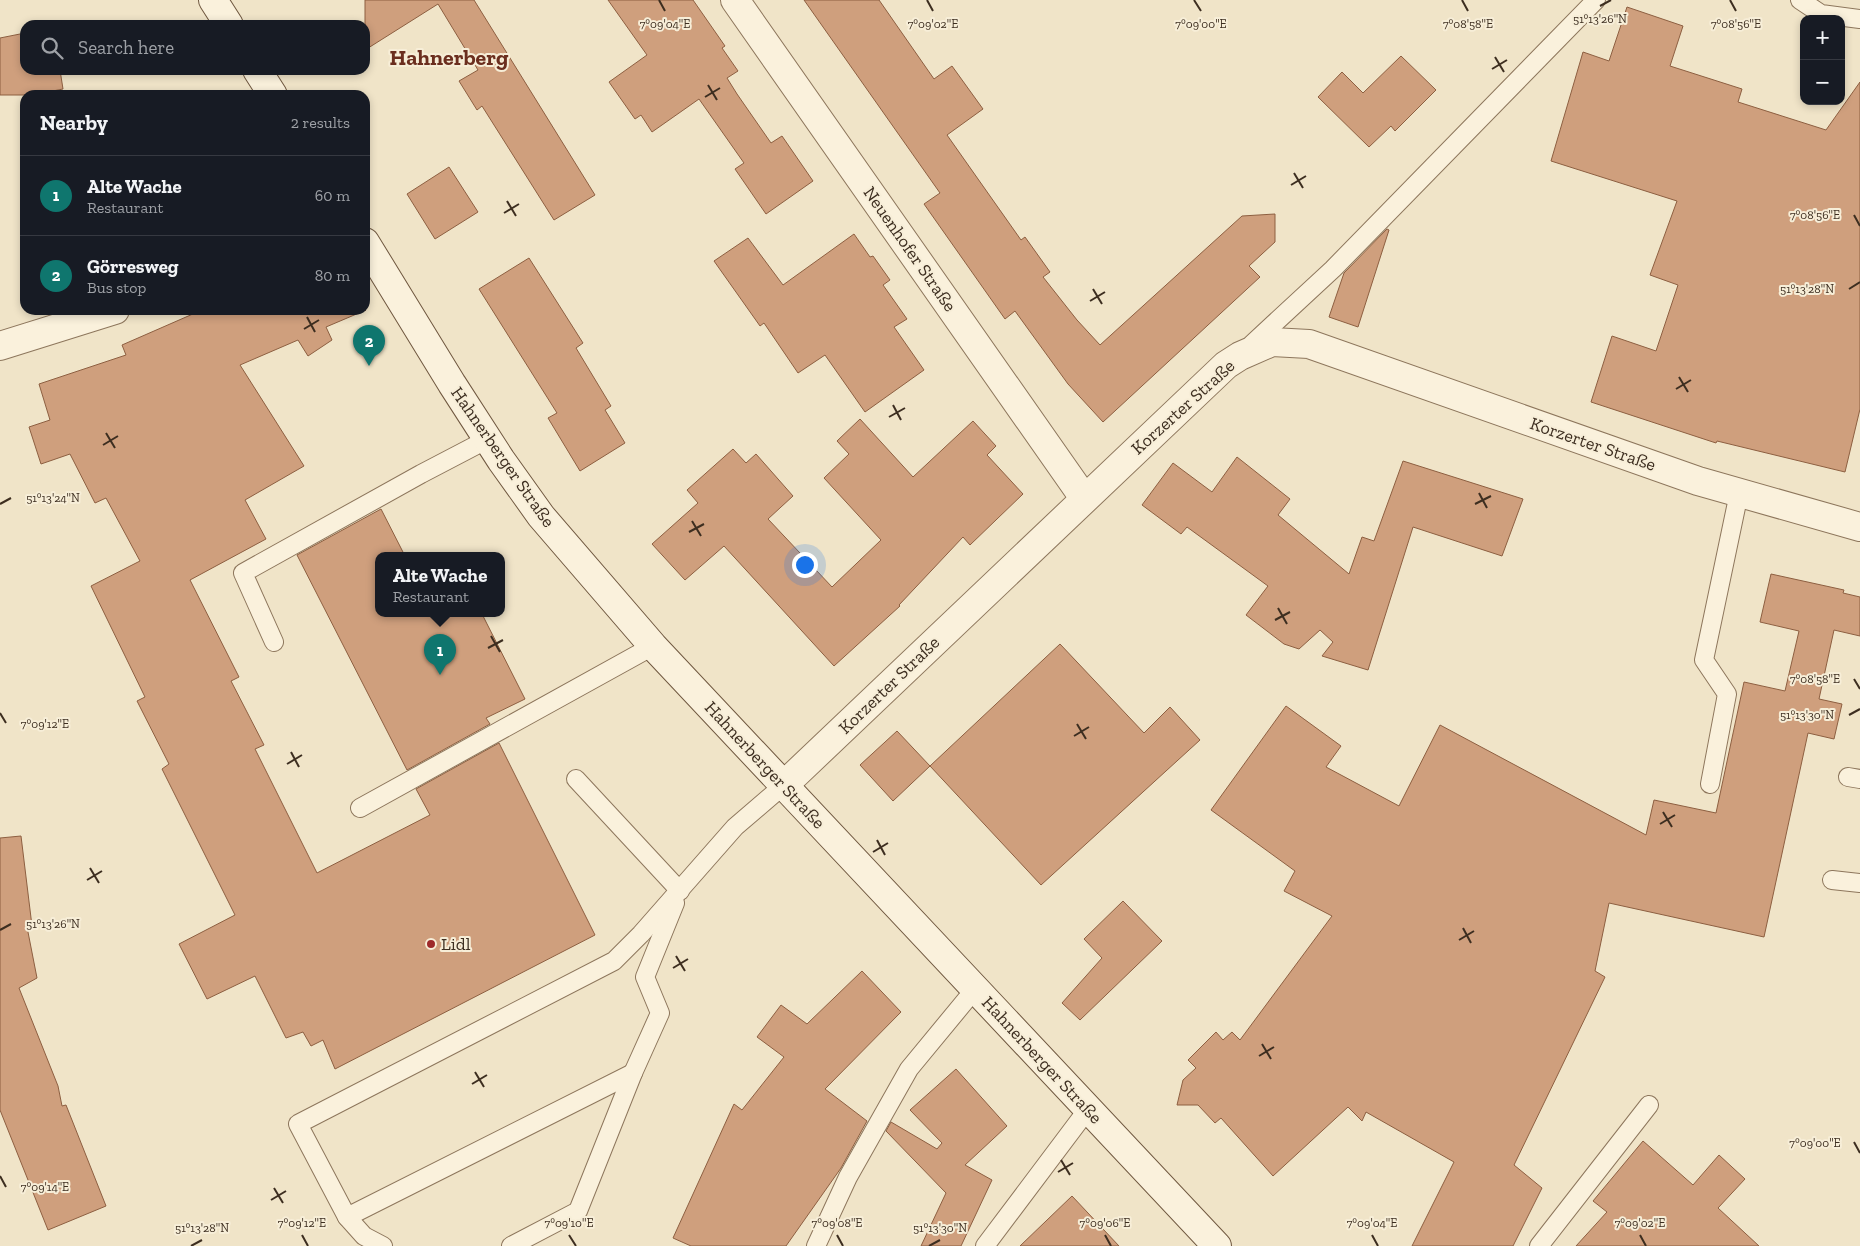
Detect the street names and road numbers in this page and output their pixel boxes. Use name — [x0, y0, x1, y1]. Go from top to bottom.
street label: Neuenhofer Straße — [859, 182, 961, 316]
street label: Korzerter Straße — [1127, 355, 1239, 459]
street label: Hahnerberger Straße — [446, 382, 560, 532]
street label: Korzerter Straße — [1527, 412, 1659, 476]
street label: Korzerter Straße — [834, 631, 944, 739]
street label: Hahnerberger Straße — [700, 697, 830, 833]
street label: Hahnerberger Straße — [977, 992, 1107, 1128]

